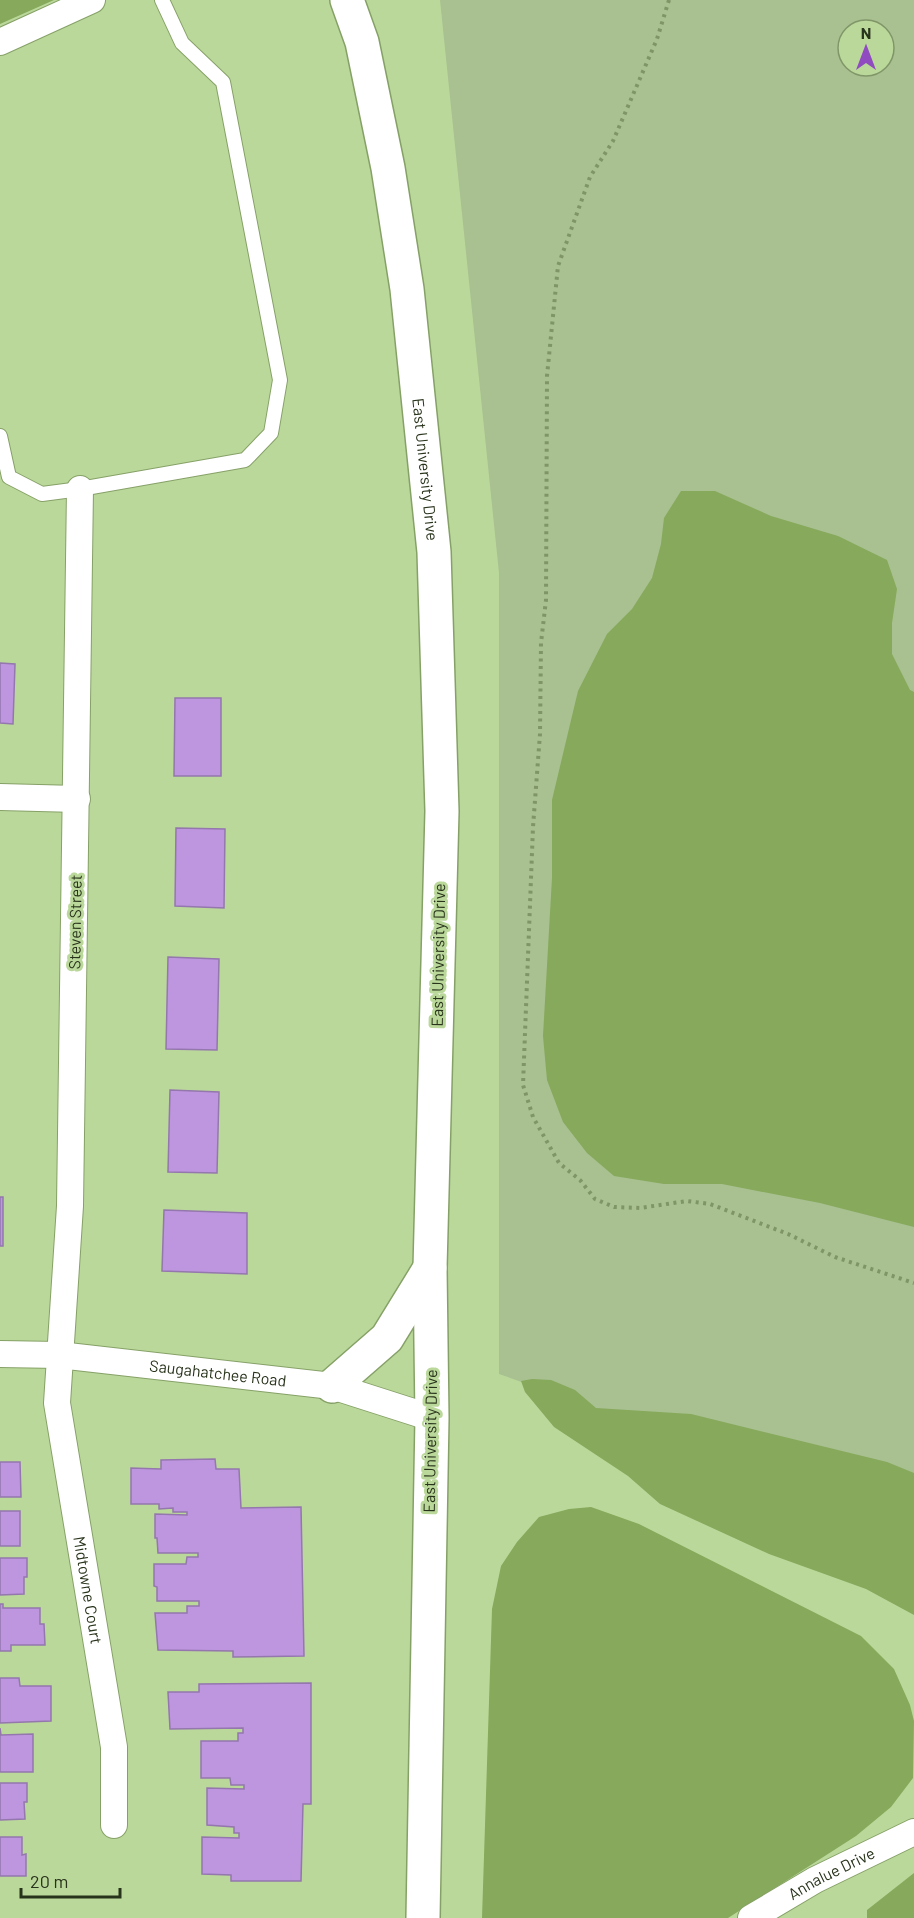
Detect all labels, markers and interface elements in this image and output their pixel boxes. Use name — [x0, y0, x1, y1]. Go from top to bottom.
north arrow — [836, 18, 896, 78]
text: N — [861, 23, 871, 42]
street label: East University Drive — [409, 397, 443, 541]
street label: Steven Street — [64, 875, 85, 969]
street label: East University Drive — [427, 883, 448, 1027]
street label: Saugahatchee Road — [149, 1355, 288, 1390]
street label: East University Drive — [419, 1369, 440, 1513]
street label: Midtowne Court — [70, 1535, 107, 1645]
street label: Annalue Drive — [784, 1843, 877, 1903]
scale bar — [21, 1861, 120, 1899]
text: 20 m — [30, 1870, 68, 1892]

